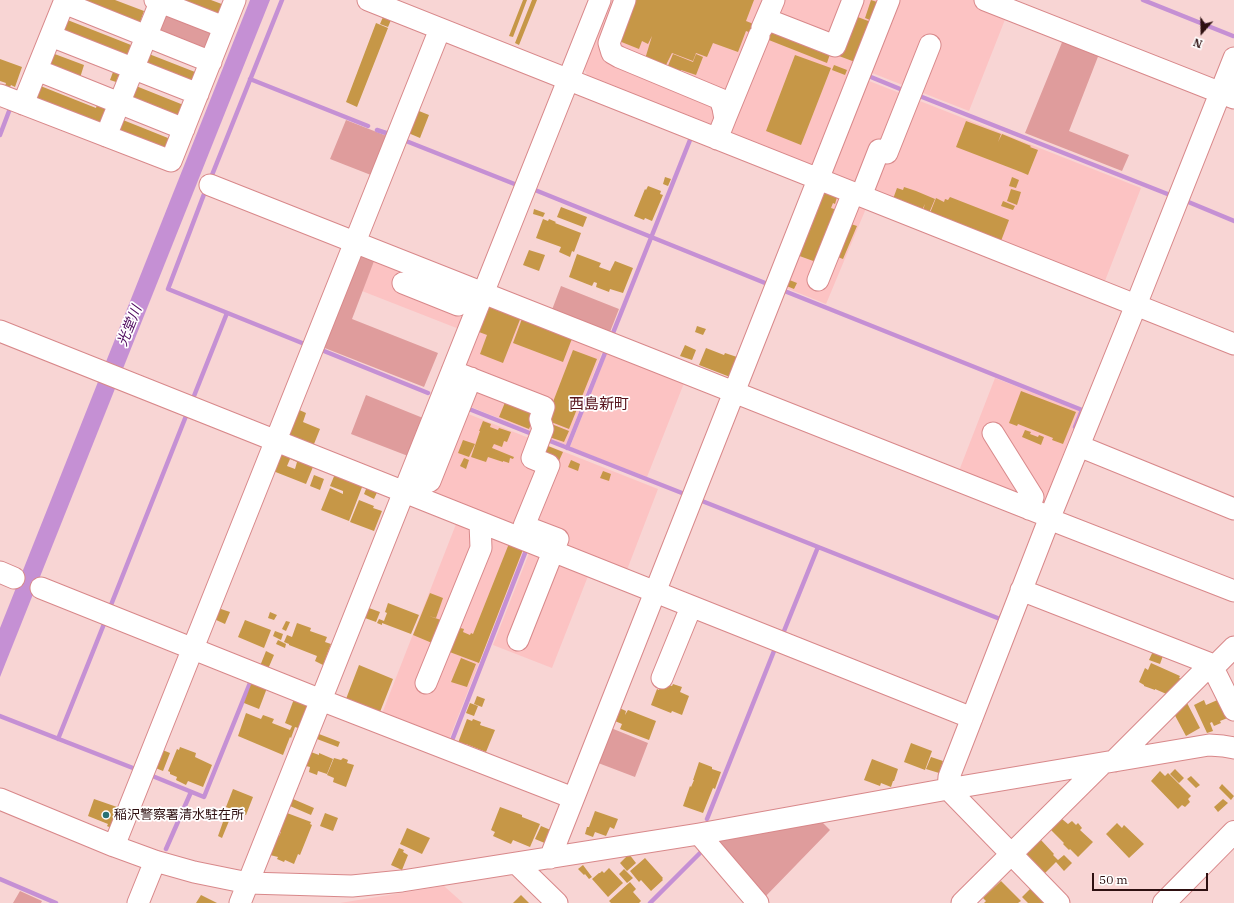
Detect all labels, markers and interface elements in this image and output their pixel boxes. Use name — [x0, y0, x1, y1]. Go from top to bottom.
north arrow — [1182, 12, 1222, 52]
text: N — [1191, 35, 1204, 51]
water label: 光堂川 — [114, 303, 146, 349]
district label: 西島新町 — [569, 396, 629, 414]
place label: 稲沢警察署清水駐在所 — [114, 807, 244, 823]
marker: 稲沢警察署清水駐在所 — [101, 810, 111, 820]
scale bar — [1094, 865, 1210, 891]
text: 50 m — [1099, 872, 1128, 887]

